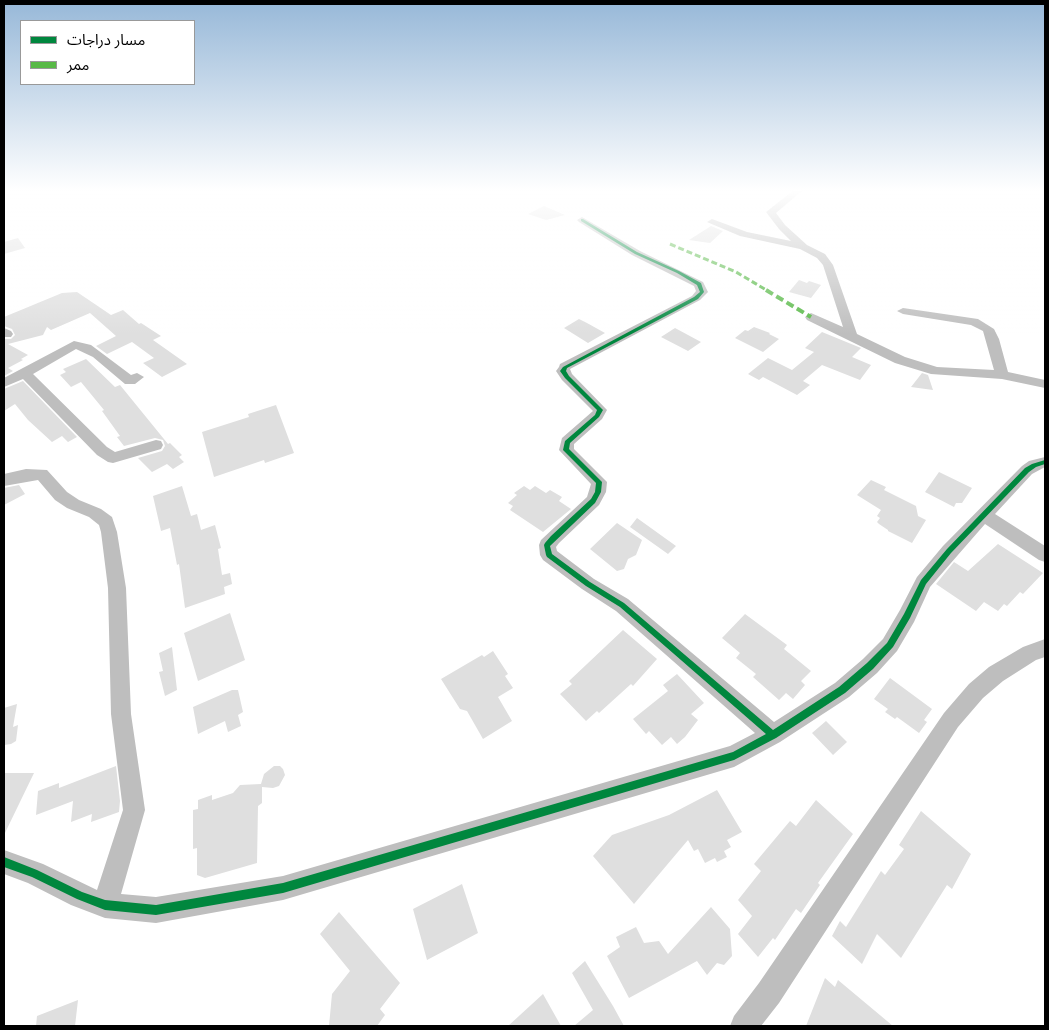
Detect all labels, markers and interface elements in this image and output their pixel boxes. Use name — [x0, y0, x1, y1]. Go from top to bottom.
legend — [20, 20, 195, 85]
text: مسار دراجات — [67, 31, 145, 49]
text: ممر — [67, 56, 90, 74]

